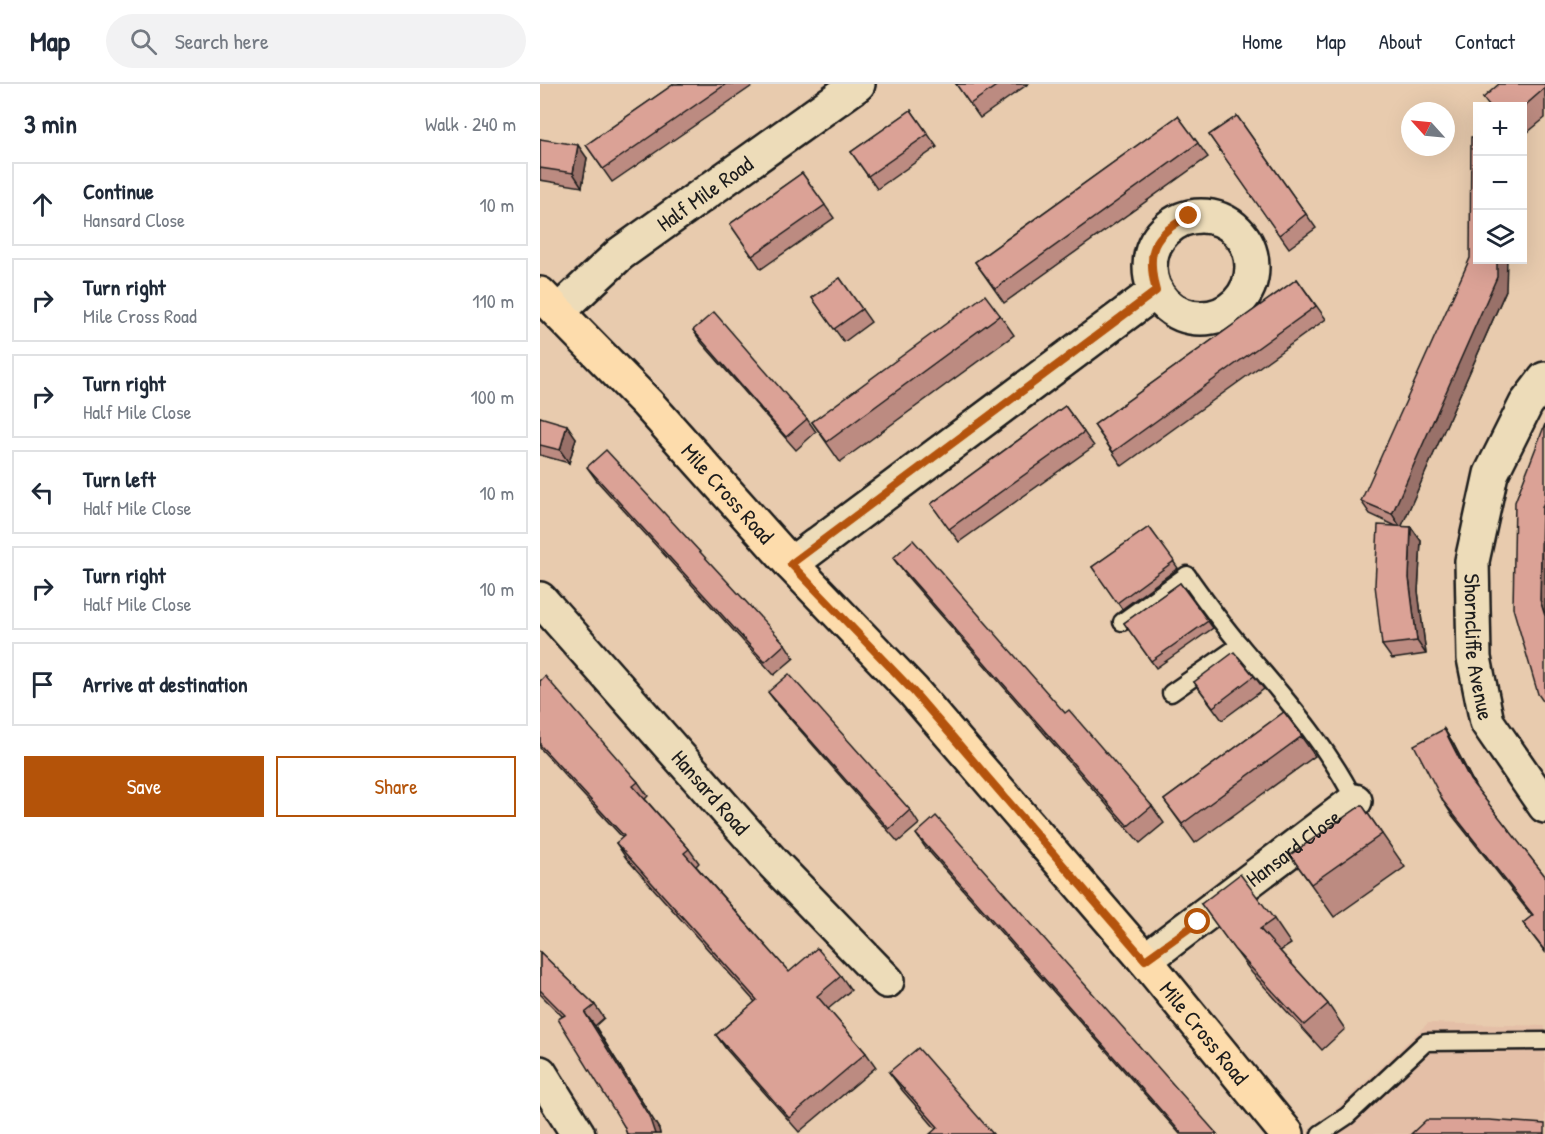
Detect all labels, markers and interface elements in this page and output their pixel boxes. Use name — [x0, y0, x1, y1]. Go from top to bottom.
search box — [106, 14, 526, 68]
text: Map — [30, 22, 70, 60]
icon: search — [127, 25, 160, 58]
text: Search here — [175, 26, 269, 56]
text: Home — [1242, 27, 1283, 56]
text: Map — [1316, 27, 1346, 56]
text: About — [1379, 27, 1422, 56]
text: Contact — [1455, 27, 1515, 56]
north arrow — [1401, 102, 1455, 156]
map controls — [1473, 102, 1527, 264]
button: + — [1473, 102, 1527, 156]
text: 3 min — [24, 106, 77, 141]
text: Walk · 240 m — [425, 110, 516, 137]
street label: Half Mile Road — [651, 149, 759, 238]
button: − — [1473, 156, 1527, 210]
text: Continue — [83, 176, 154, 206]
icon: ahead — [26, 188, 59, 221]
text: 10 m — [480, 191, 514, 218]
route end — [1175, 202, 1201, 228]
text: Hansard Close — [83, 206, 185, 233]
button: layers — [1473, 210, 1527, 264]
text: Turn right — [83, 272, 166, 302]
icon: right — [26, 284, 59, 317]
text: 110 m — [472, 287, 514, 314]
text: Mile Cross Road — [83, 302, 197, 329]
text: Turn right — [83, 368, 166, 398]
icon: right — [26, 380, 59, 413]
text: 100 m — [471, 383, 514, 410]
text: Half Mile Close — [83, 398, 192, 425]
street label: Mile Cross Road — [675, 437, 781, 550]
text: Turn left — [83, 464, 156, 494]
icon: left — [26, 476, 59, 509]
text: 10 m — [480, 479, 514, 506]
text: Half Mile Close — [83, 494, 192, 521]
text: Turn right — [83, 560, 166, 590]
icon: right — [26, 572, 59, 605]
street label: Shorncliffe Avenue — [1457, 573, 1501, 723]
text: 10 m — [480, 575, 514, 602]
text: Half Mile Close — [83, 590, 192, 617]
icon: arrive — [26, 668, 59, 701]
text: Arrive at destination — [83, 669, 248, 699]
street label: Hansard Road — [665, 743, 757, 842]
button: Save — [24, 756, 264, 817]
button: Share — [276, 756, 516, 817]
street label: Hansard Close — [1240, 802, 1347, 894]
route start — [1184, 908, 1210, 934]
street label: Mile Cross Road — [1153, 975, 1256, 1091]

